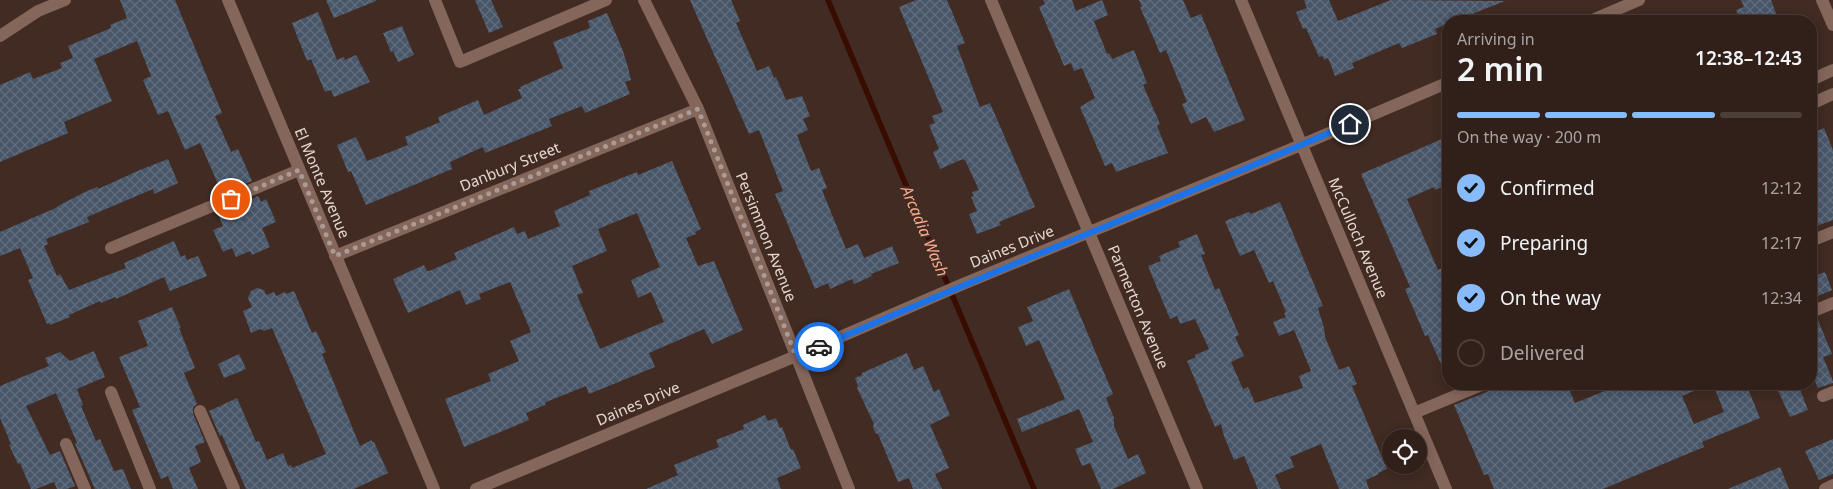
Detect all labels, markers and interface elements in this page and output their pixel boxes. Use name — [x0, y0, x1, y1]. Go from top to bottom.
text: Arriving in — [1457, 28, 1535, 50]
text: 12:38–12:43 — [1695, 45, 1802, 71]
text: 2 min — [1457, 47, 1544, 90]
pin — [1329, 103, 1371, 145]
icon: home — [1336, 110, 1364, 138]
street label: El Monte Avenue — [291, 124, 355, 241]
text: On the way · 200 m — [1457, 126, 1601, 148]
street label: Danbury Street — [456, 137, 563, 195]
street label: Persimmon Avenue — [732, 169, 802, 304]
street label: McCulloch Avenue — [1324, 174, 1393, 301]
icon: check — [1457, 174, 1485, 202]
text: Confirmed — [1500, 175, 1595, 201]
text: 12:12 — [1761, 177, 1802, 199]
pin — [210, 178, 252, 220]
water label: Arcadia Wash — [896, 181, 954, 280]
icon: bag — [217, 185, 245, 213]
street label: Daines Drive — [967, 220, 1057, 272]
icon: check — [1457, 229, 1485, 257]
text: Preparing — [1500, 230, 1588, 256]
text: 12:17 — [1761, 232, 1802, 254]
street label: Parmerton Avenue — [1104, 242, 1174, 372]
icon: check — [1457, 284, 1485, 312]
text: On the way — [1500, 285, 1601, 311]
text: 12:34 — [1761, 287, 1802, 309]
courier — [794, 322, 844, 372]
icon: car — [805, 333, 833, 361]
text: Delivered — [1500, 340, 1585, 366]
street label: Daines Drive — [593, 376, 683, 430]
map controls — [1382, 429, 1427, 474]
button: locate — [1382, 429, 1427, 474]

